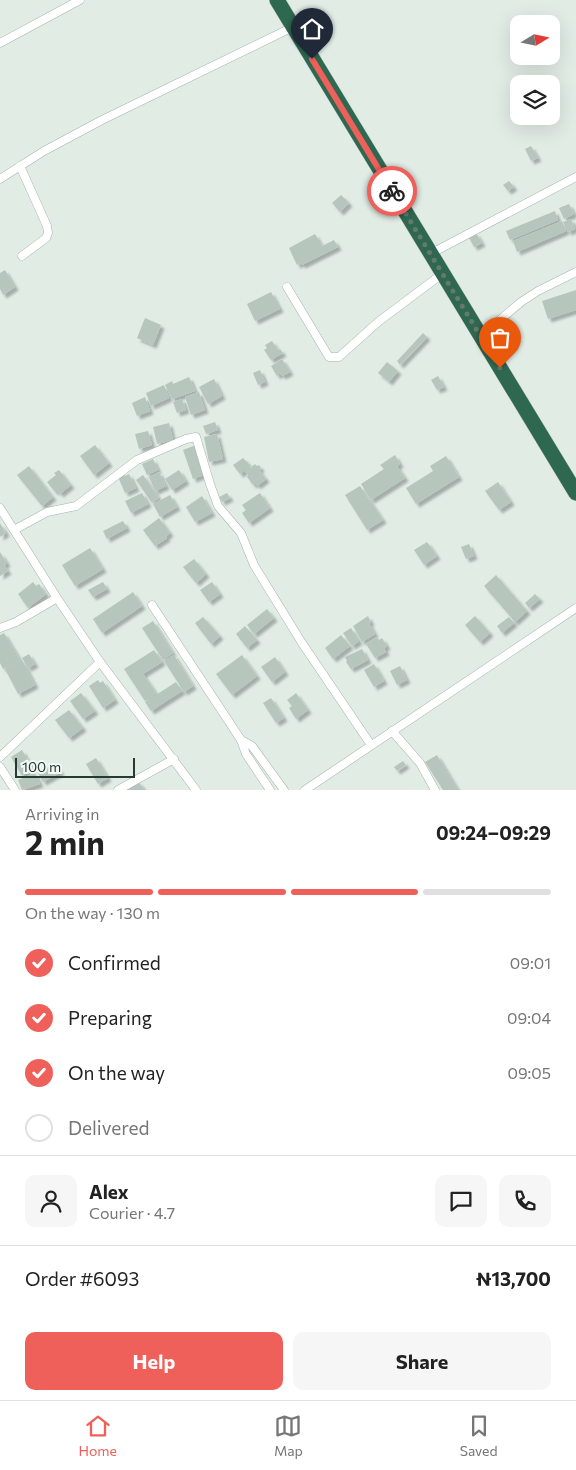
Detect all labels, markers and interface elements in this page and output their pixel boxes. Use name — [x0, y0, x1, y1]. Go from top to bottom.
pin — [291, 8, 333, 59]
icon: home — [298, 15, 326, 43]
north arrow — [510, 15, 560, 65]
map controls — [510, 15, 560, 125]
button: layers — [510, 75, 560, 125]
courier — [367, 166, 417, 216]
icon: bike — [378, 177, 406, 205]
pin — [479, 317, 521, 368]
icon: bag — [486, 324, 514, 352]
scale bar — [15, 755, 135, 778]
text: 100 m — [22, 758, 61, 775]
text: Arriving in — [25, 804, 99, 823]
text: 09:24–09:29 — [436, 821, 551, 844]
text: 2 min — [25, 822, 105, 862]
text: On the way · 130 m — [25, 903, 160, 922]
icon: check — [25, 949, 53, 977]
text: Confirmed — [68, 951, 161, 974]
text: 09:01 — [510, 953, 551, 972]
icon: check — [25, 1004, 53, 1032]
text: Preparing — [68, 1006, 152, 1029]
text: 09:04 — [507, 1008, 551, 1027]
icon: check — [25, 1059, 53, 1087]
text: On the way — [68, 1061, 165, 1084]
text: 09:05 — [507, 1063, 551, 1082]
text: Delivered — [68, 1116, 149, 1139]
button: person — [25, 1175, 77, 1227]
button: chat — [435, 1175, 487, 1227]
button: phone — [499, 1175, 551, 1227]
text: Alex — [89, 1180, 129, 1203]
text: Courier · 4.7 — [89, 1203, 175, 1222]
text: Order #6093 — [25, 1267, 139, 1290]
text: ₦13,700 — [476, 1267, 551, 1290]
button: Help — [25, 1332, 283, 1390]
button: Share — [293, 1332, 551, 1390]
tab: Home — [78, 1412, 117, 1459]
tab: Map — [274, 1412, 303, 1459]
tab: Saved — [460, 1412, 498, 1459]

